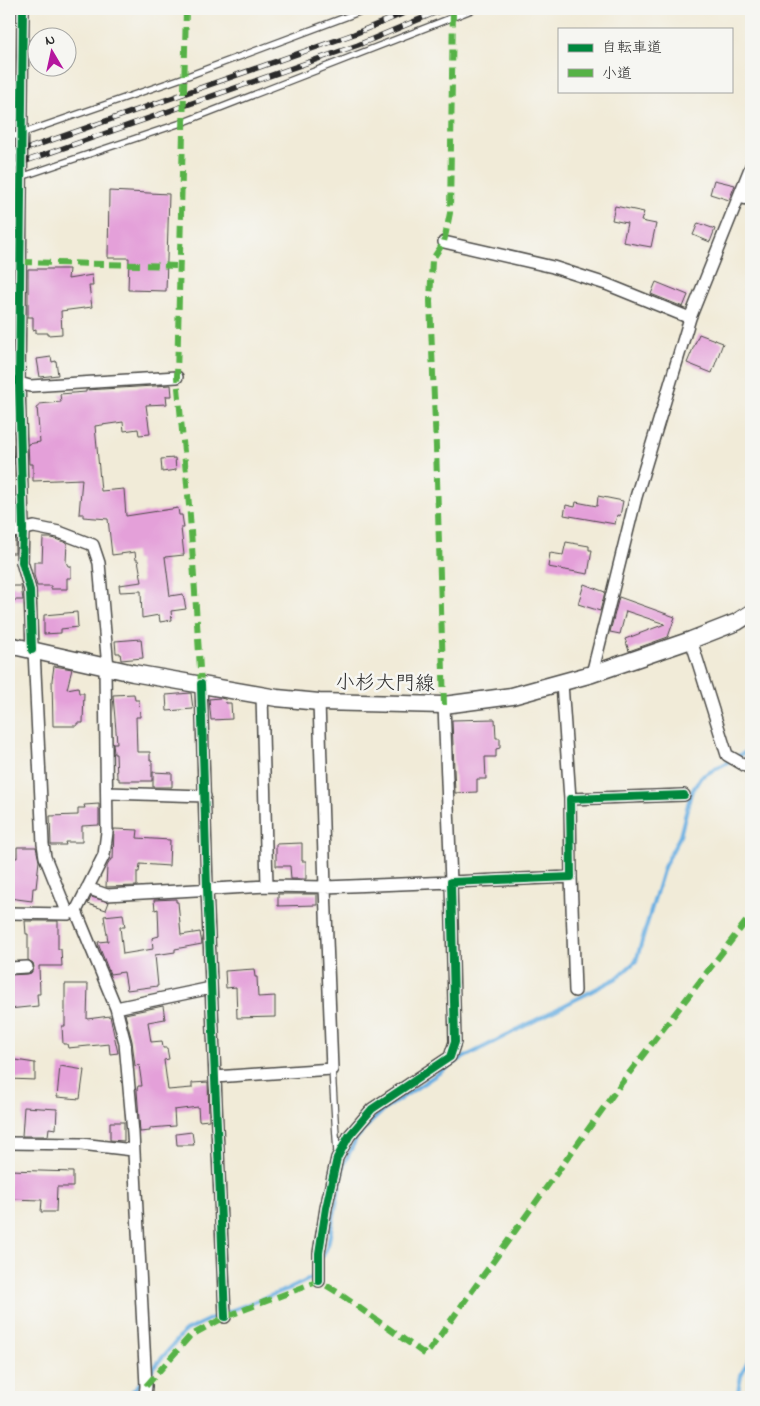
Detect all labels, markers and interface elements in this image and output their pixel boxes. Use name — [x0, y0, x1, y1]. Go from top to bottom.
north arrow — [28, 28, 78, 78]
legend — [558, 28, 732, 92]
text: N — [44, 30, 57, 52]
text: 自転車道 — [602, 37, 662, 59]
text: 小道 — [602, 63, 632, 85]
street label: 小杉大門線 — [335, 669, 435, 700]

